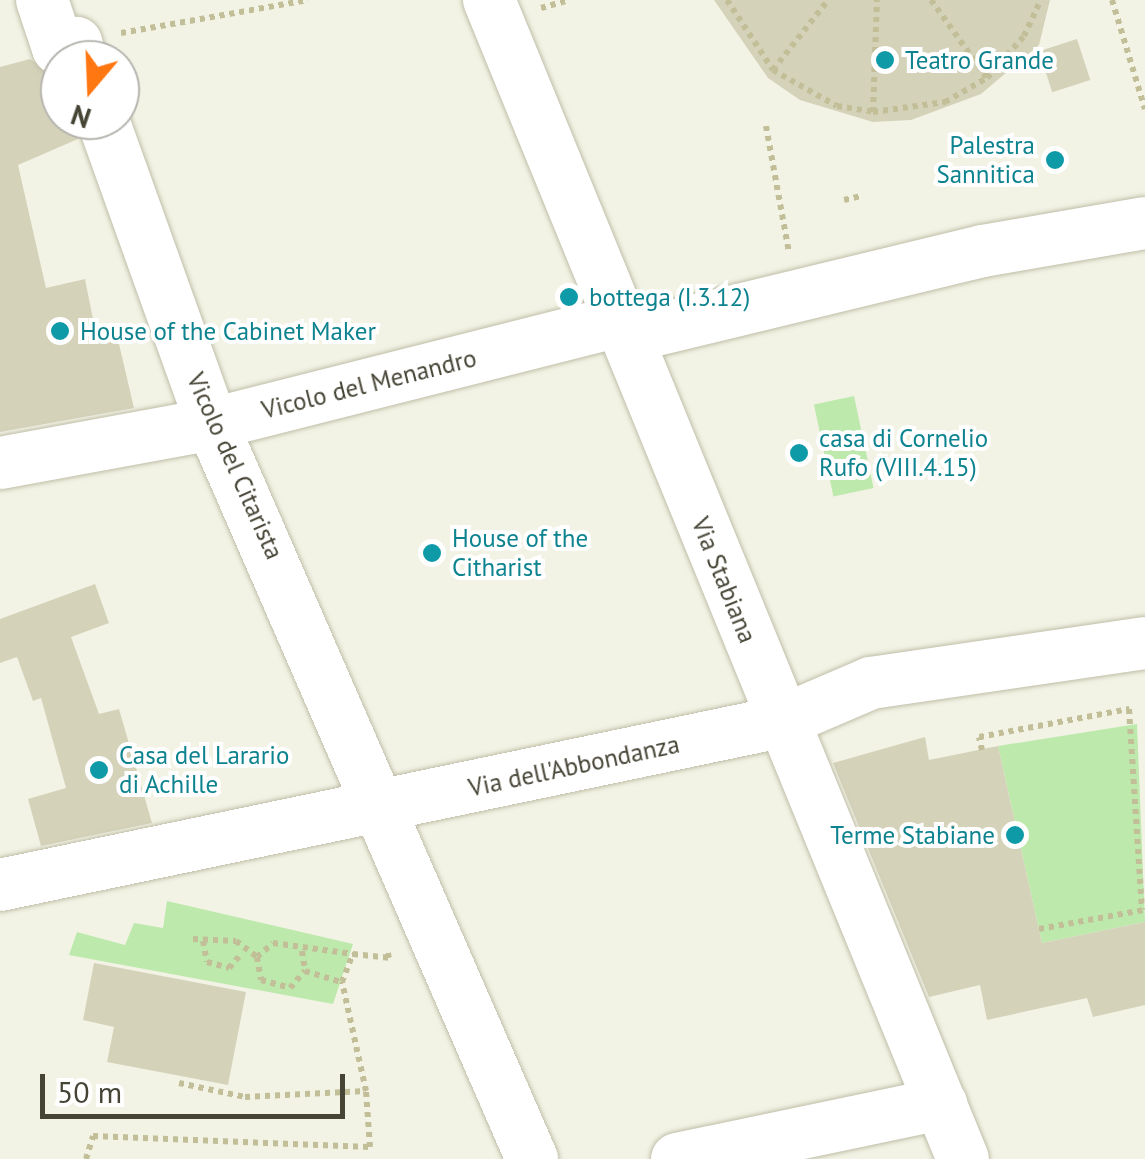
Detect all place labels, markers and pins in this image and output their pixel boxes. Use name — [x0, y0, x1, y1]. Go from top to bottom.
place label: Teatro Grande — [905, 45, 1054, 75]
marker: Teatro Grande — [874, 49, 896, 71]
place label: Palestra Sannitica — [936, 131, 1035, 190]
marker: Palestra Sannitica — [1044, 149, 1066, 171]
place label: bottega (I.3.12) — [589, 282, 750, 312]
marker: bottega (I.3.12) — [558, 286, 580, 308]
place label: House of the Cabinet Maker — [80, 316, 376, 346]
marker: House of the Cabinet Maker — [49, 320, 71, 342]
place label: casa di Cornelio Rufo (VIII.4.15) — [819, 424, 988, 483]
marker: casa di Cornelio Rufo (VIII.4.15) — [788, 442, 810, 464]
place label: House of the Citharist — [452, 524, 588, 583]
marker: House of the Citharist — [421, 542, 443, 564]
place label: Casa del Larario di Achille — [119, 741, 289, 800]
marker: Casa del Larario di Achille — [88, 759, 110, 781]
place label: Terme Stabiane — [830, 820, 995, 850]
marker: Terme Stabiane — [1004, 824, 1026, 846]

